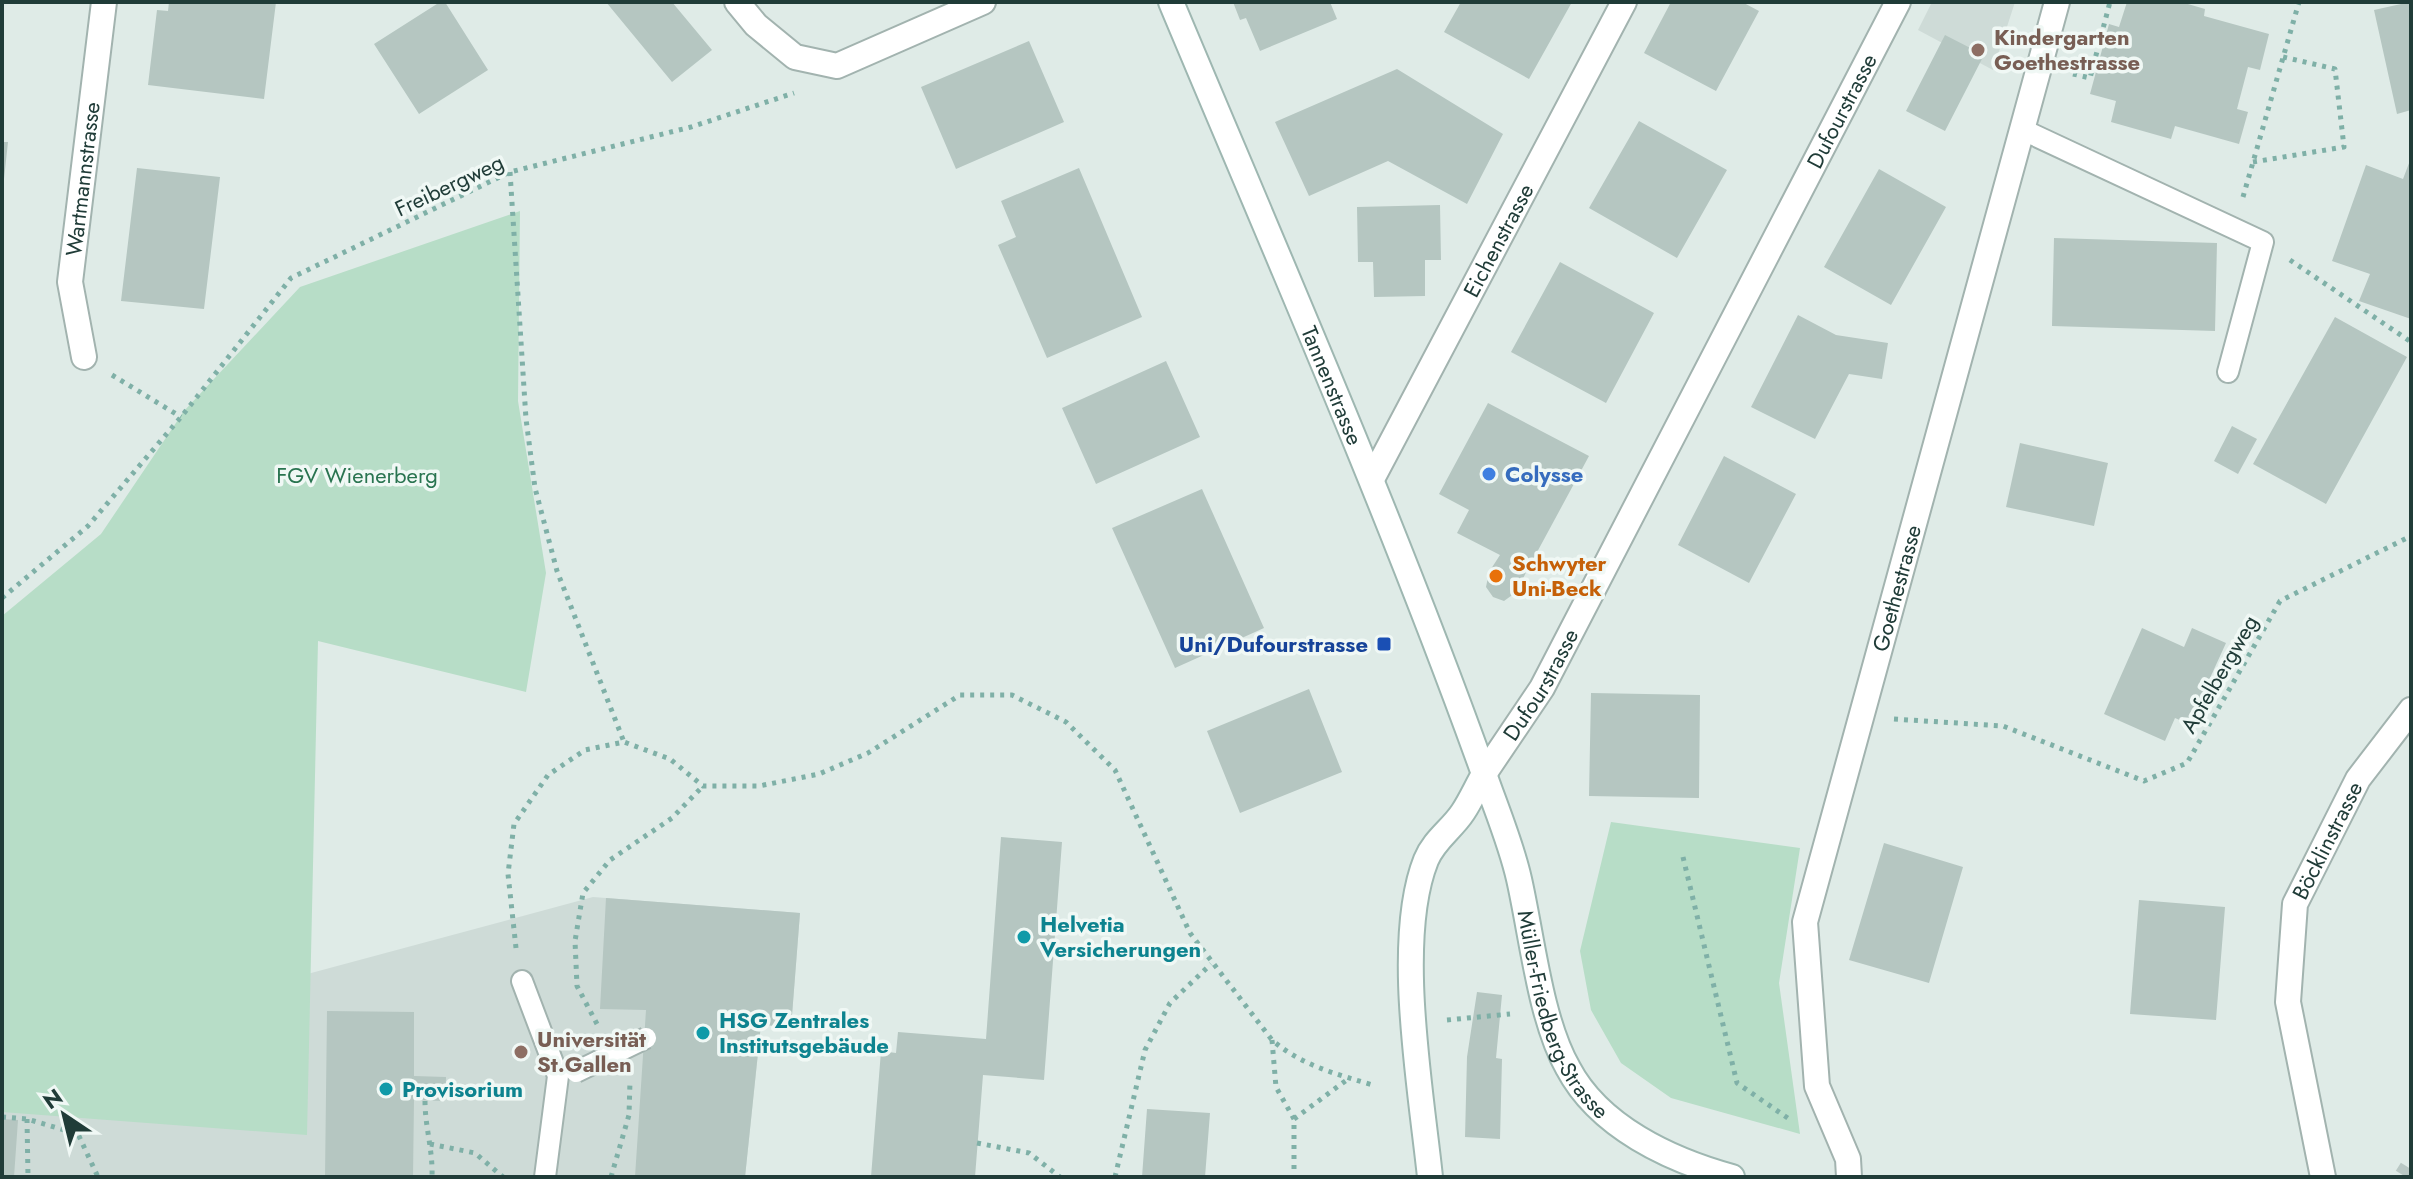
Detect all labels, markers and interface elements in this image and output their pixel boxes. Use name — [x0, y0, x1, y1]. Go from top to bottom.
place label: Kindergarten Goethestrasse — [1994, 21, 2140, 78]
marker: Kindergarten Goethestrasse — [1969, 41, 1987, 59]
street label: Dufourstrasse — [1798, 48, 1885, 174]
street label: Wartmannstrasse — [57, 100, 108, 258]
street label: Freibergweg — [389, 146, 509, 224]
street label: Eichenstrasse — [1455, 178, 1541, 303]
street label: Tannenstrasse — [1293, 321, 1371, 450]
place label: Colysse — [1505, 458, 1583, 490]
park label: FGV Wienerberg — [276, 459, 438, 491]
marker: Colysse — [1480, 465, 1498, 483]
street label: Goethestrasse — [1864, 521, 1929, 655]
place label: Schwyter Uni-Beck — [1512, 547, 1607, 604]
marker: Schwyter Uni-Beck — [1487, 567, 1505, 585]
street label: Apfelbergweg — [2172, 609, 2266, 739]
street label: Dufourstrasse — [1495, 623, 1586, 747]
place label: Uni/Dufourstrasse — [1179, 628, 1368, 660]
marker: Uni/Dufourstrasse — [1375, 635, 1393, 653]
street label: Böcklinstrasse — [2284, 776, 2370, 905]
place label: Helvetia Versicherungen — [1039, 908, 1201, 965]
street label: Müller-Friedberg-Strasse — [1510, 908, 1616, 1126]
marker: Helvetia Versicherungen — [1015, 928, 1033, 946]
place label: HSG Zentrales Institutsgebäude — [719, 1004, 889, 1061]
place label: Universität St.Gallen — [537, 1023, 646, 1080]
marker: HSG Zentrales Institutsgebäude — [694, 1024, 712, 1042]
marker: Universität St.Gallen — [512, 1043, 530, 1061]
place label: Provisorium — [402, 1073, 523, 1105]
north arrow — [24, 1075, 104, 1155]
marker: Provisorium — [377, 1080, 395, 1098]
text: N — [36, 1081, 69, 1117]

